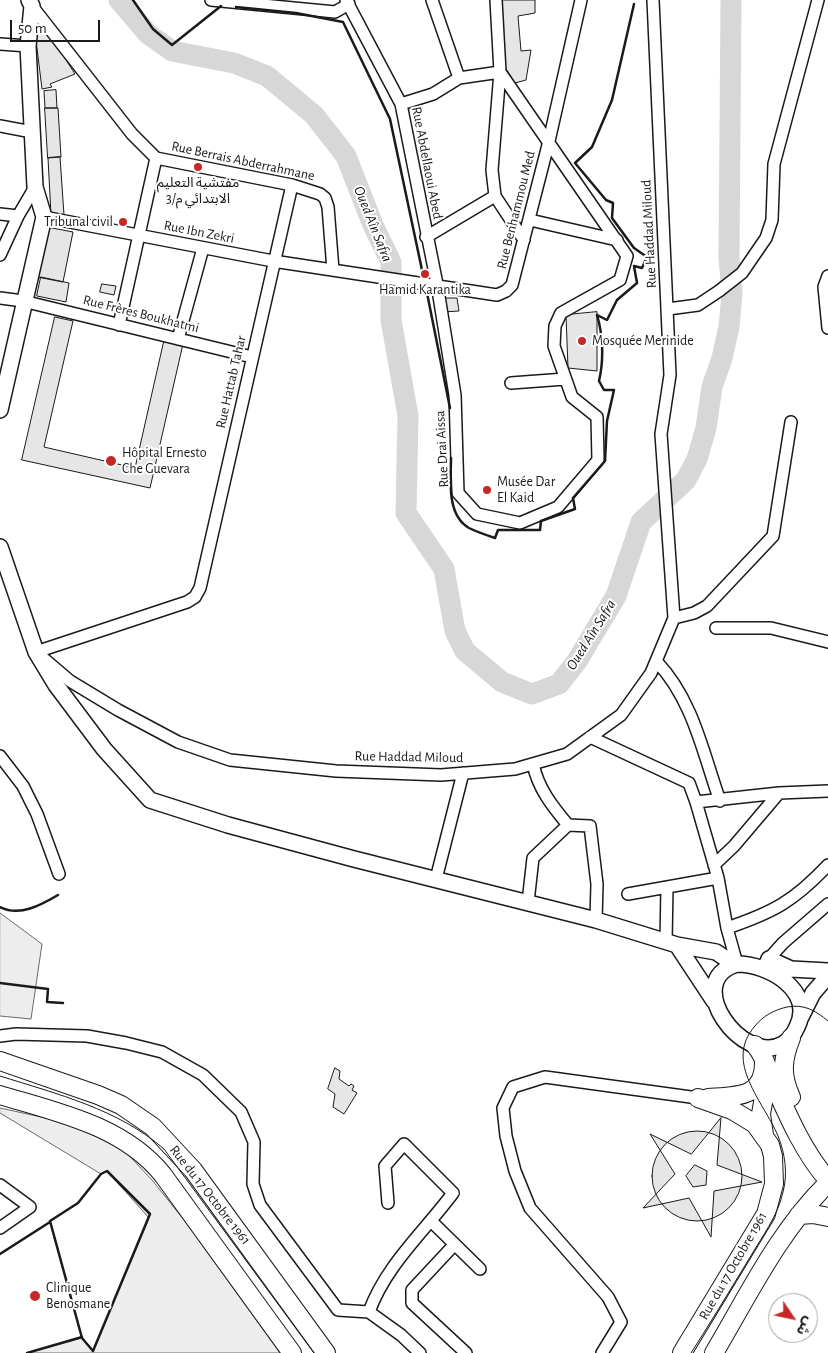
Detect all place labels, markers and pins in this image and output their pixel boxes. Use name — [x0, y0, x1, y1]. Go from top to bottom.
marker: مفتشية التعليم الابتدائي م/3 — [192, 161, 204, 173]
place label: مفتشية التعليم الابتدائي م/3 — [157, 175, 239, 208]
place label: Tribunal civil — [44, 214, 113, 230]
marker: Tribunal civil — [117, 216, 129, 228]
marker: Hamid Karantika — [419, 268, 431, 280]
place label: Hamid Karantika — [379, 282, 471, 298]
place label: Mosquée Merinide — [592, 333, 694, 349]
marker: Mosquée Merinide — [576, 335, 588, 347]
place label: Hôpital Ernesto Che Guevara — [122, 445, 207, 478]
marker: Hôpital Ernesto Che Guevara — [104, 454, 118, 468]
place label: Musée Dar El Kaid — [497, 474, 555, 507]
marker: Musée Dar El Kaid — [481, 484, 493, 496]
place label: Clinique Benosmane — [46, 1280, 110, 1312]
marker: Clinique Benosmane — [28, 1289, 42, 1303]

